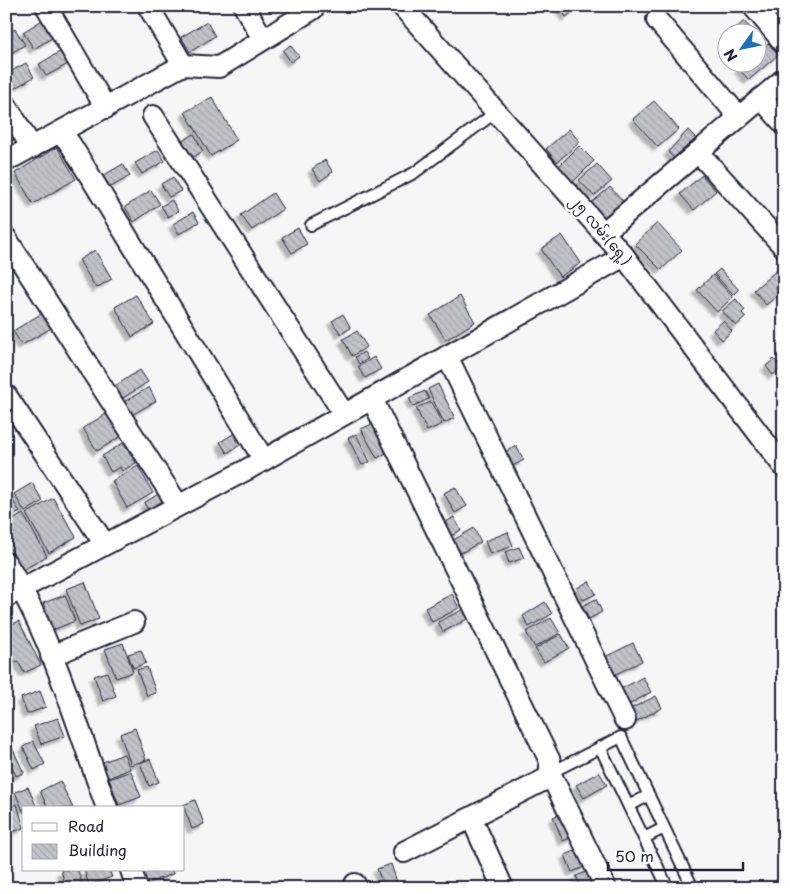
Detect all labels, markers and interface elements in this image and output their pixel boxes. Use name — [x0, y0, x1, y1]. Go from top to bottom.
north arrow — [718, 22, 768, 72]
text: N — [719, 45, 743, 66]
street label: ၂၅ လမ်း(ရှေ့) — [564, 190, 637, 270]
legend — [22, 806, 185, 872]
text: Road — [68, 814, 104, 837]
text: Building — [68, 838, 127, 861]
scale bar — [608, 839, 742, 871]
text: 50 m — [615, 844, 654, 867]

